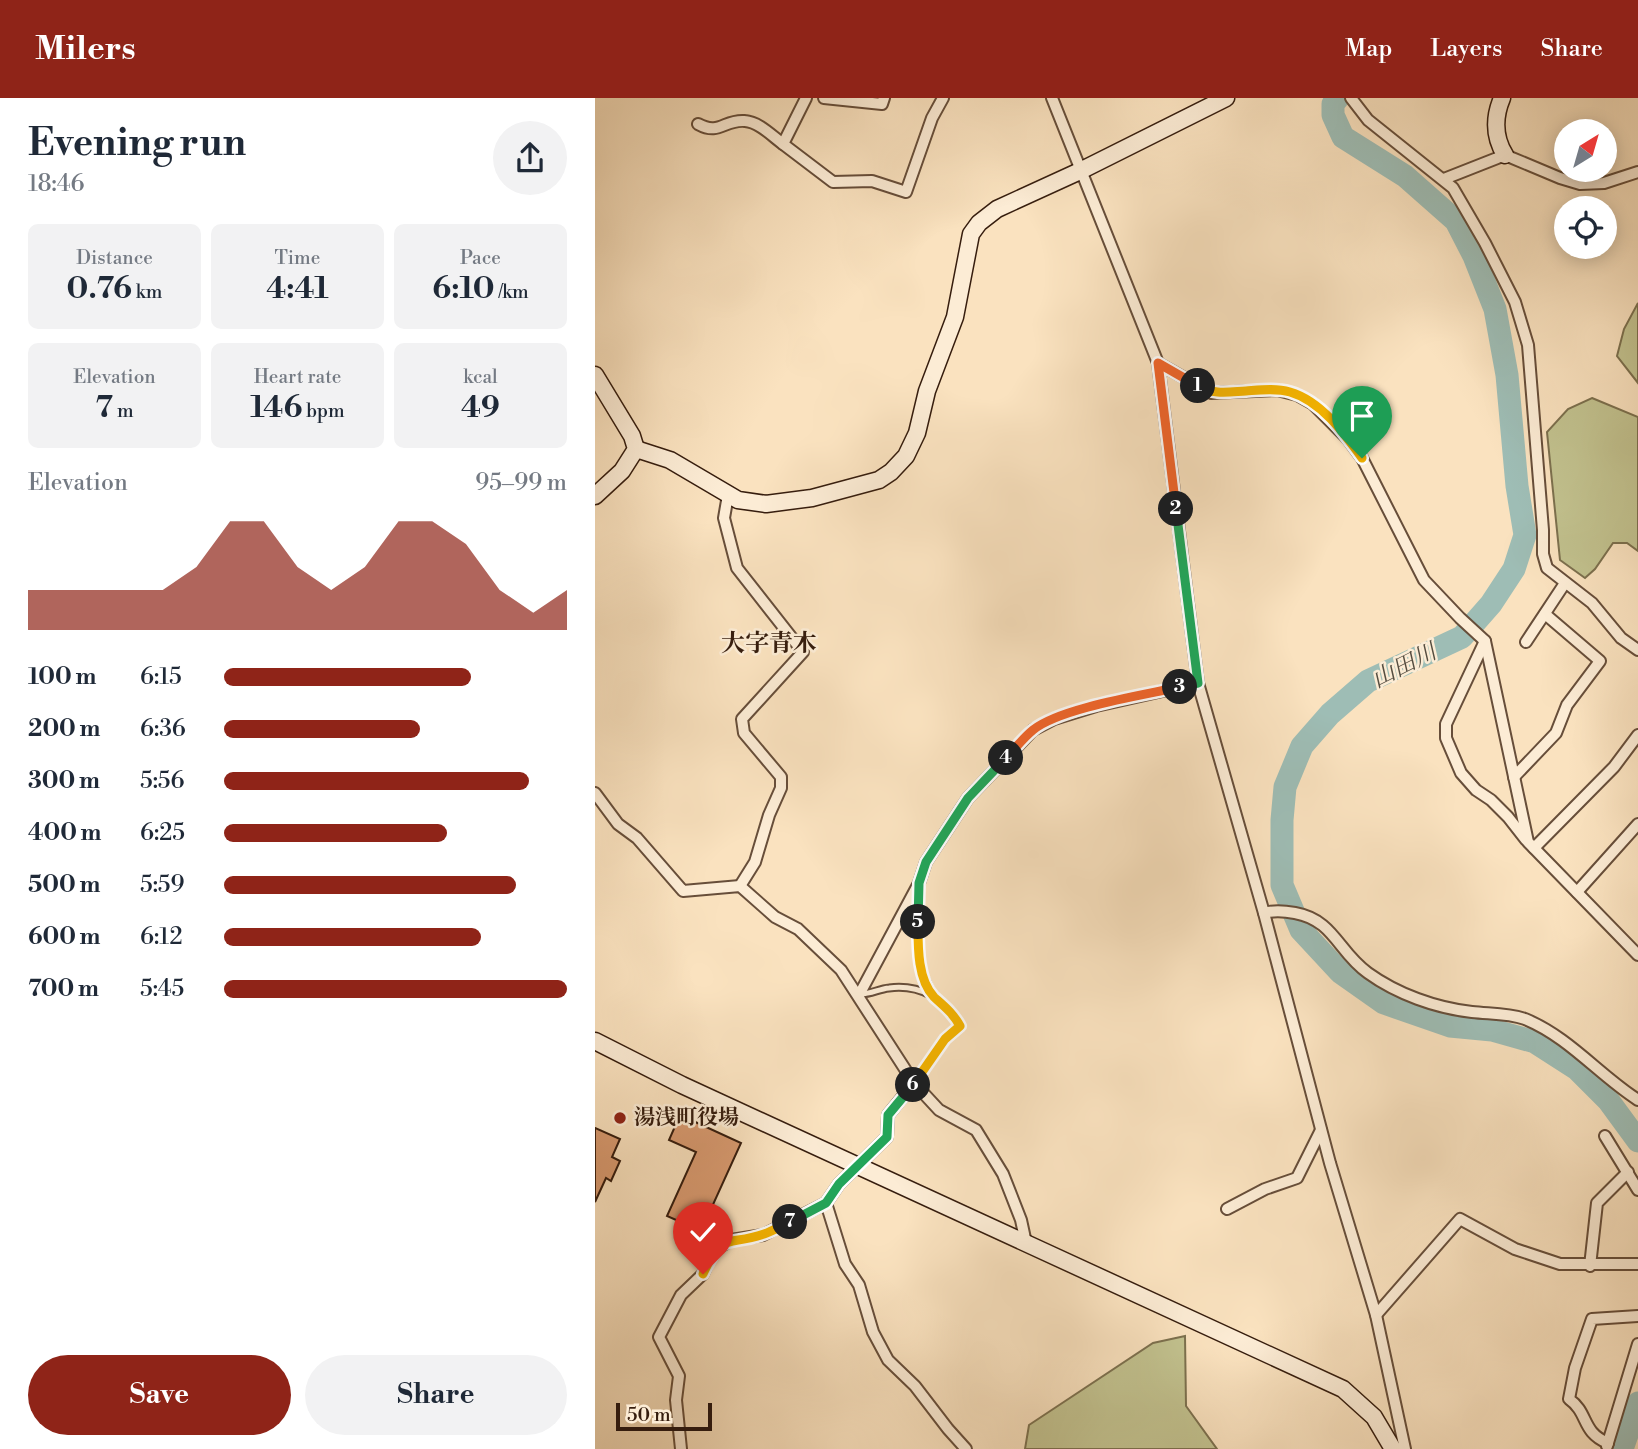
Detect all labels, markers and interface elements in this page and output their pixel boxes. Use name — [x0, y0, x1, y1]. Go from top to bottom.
text: Milers — [35, 29, 136, 70]
text: Map — [1345, 34, 1392, 64]
text: Layers — [1430, 34, 1502, 64]
text: Share — [1540, 34, 1603, 64]
north arrow — [1554, 119, 1617, 182]
map controls — [1554, 119, 1617, 259]
text: Evening run — [28, 120, 246, 167]
button: share — [493, 121, 567, 195]
text: 18:46 — [28, 170, 84, 198]
button: locate — [1554, 196, 1617, 259]
text: Distance — [76, 246, 153, 270]
text: Time — [275, 246, 320, 270]
text: Pace — [460, 246, 501, 270]
text: 0.76 — [67, 270, 132, 308]
text: 4:41 — [266, 270, 329, 308]
text: 6:10 — [432, 270, 495, 308]
text: km — [132, 280, 162, 304]
text: /km — [495, 280, 529, 304]
text: Elevation — [73, 365, 156, 389]
text: Heart rate — [254, 365, 341, 389]
text: kcal — [463, 365, 498, 389]
pin: 1 — [1181, 368, 1215, 404]
text: 1 — [1193, 373, 1202, 397]
pin — [1332, 386, 1392, 458]
text: 7 — [95, 389, 113, 427]
text: 146 — [250, 389, 302, 427]
text: 49 — [461, 389, 500, 427]
icon: arrive — [1343, 397, 1381, 435]
text: m — [113, 399, 134, 423]
text: bpm — [302, 399, 345, 423]
text: Elevation — [28, 469, 128, 497]
text: 95–99 m — [475, 469, 567, 497]
pin: 2 — [1159, 492, 1193, 526]
text: 2 — [1170, 496, 1181, 520]
district label: 大字青木 — [721, 629, 817, 659]
water label: 山田川 — [1367, 637, 1444, 694]
text: 100 m — [28, 663, 96, 691]
text: 6:15 — [140, 663, 182, 691]
pin: 3 — [1163, 670, 1197, 704]
text: 3 — [1174, 674, 1185, 698]
text: 200 m — [28, 715, 100, 743]
text: 6:36 — [140, 715, 186, 743]
pin: 4 — [989, 740, 1023, 776]
text: 4 — [999, 745, 1012, 769]
text: 300 m — [28, 767, 100, 795]
text: 5:56 — [140, 767, 184, 795]
text: 400 m — [28, 819, 101, 847]
text: 6:25 — [140, 819, 185, 847]
text: 500 m — [28, 871, 100, 899]
text: 5:59 — [140, 871, 184, 899]
pin: 5 — [901, 904, 935, 940]
text: 5 — [912, 909, 923, 933]
text: 600 m — [28, 923, 101, 951]
text: 6:12 — [140, 923, 183, 951]
text: 700 m — [28, 975, 99, 1003]
text: 5:45 — [140, 975, 184, 1003]
pin: 6 — [895, 1068, 931, 1102]
text: 6 — [907, 1072, 918, 1096]
place label: 湯浅町役場 — [634, 1105, 739, 1131]
marker: 湯浅町役場 — [612, 1110, 628, 1126]
pin — [673, 1202, 733, 1274]
pin: 7 — [773, 1204, 807, 1240]
text: 7 — [784, 1209, 795, 1233]
icon: check — [684, 1213, 722, 1251]
button: Save — [28, 1355, 291, 1435]
button: Share — [305, 1355, 567, 1435]
scale bar — [616, 1400, 712, 1432]
text: 50 m — [627, 1403, 671, 1427]

